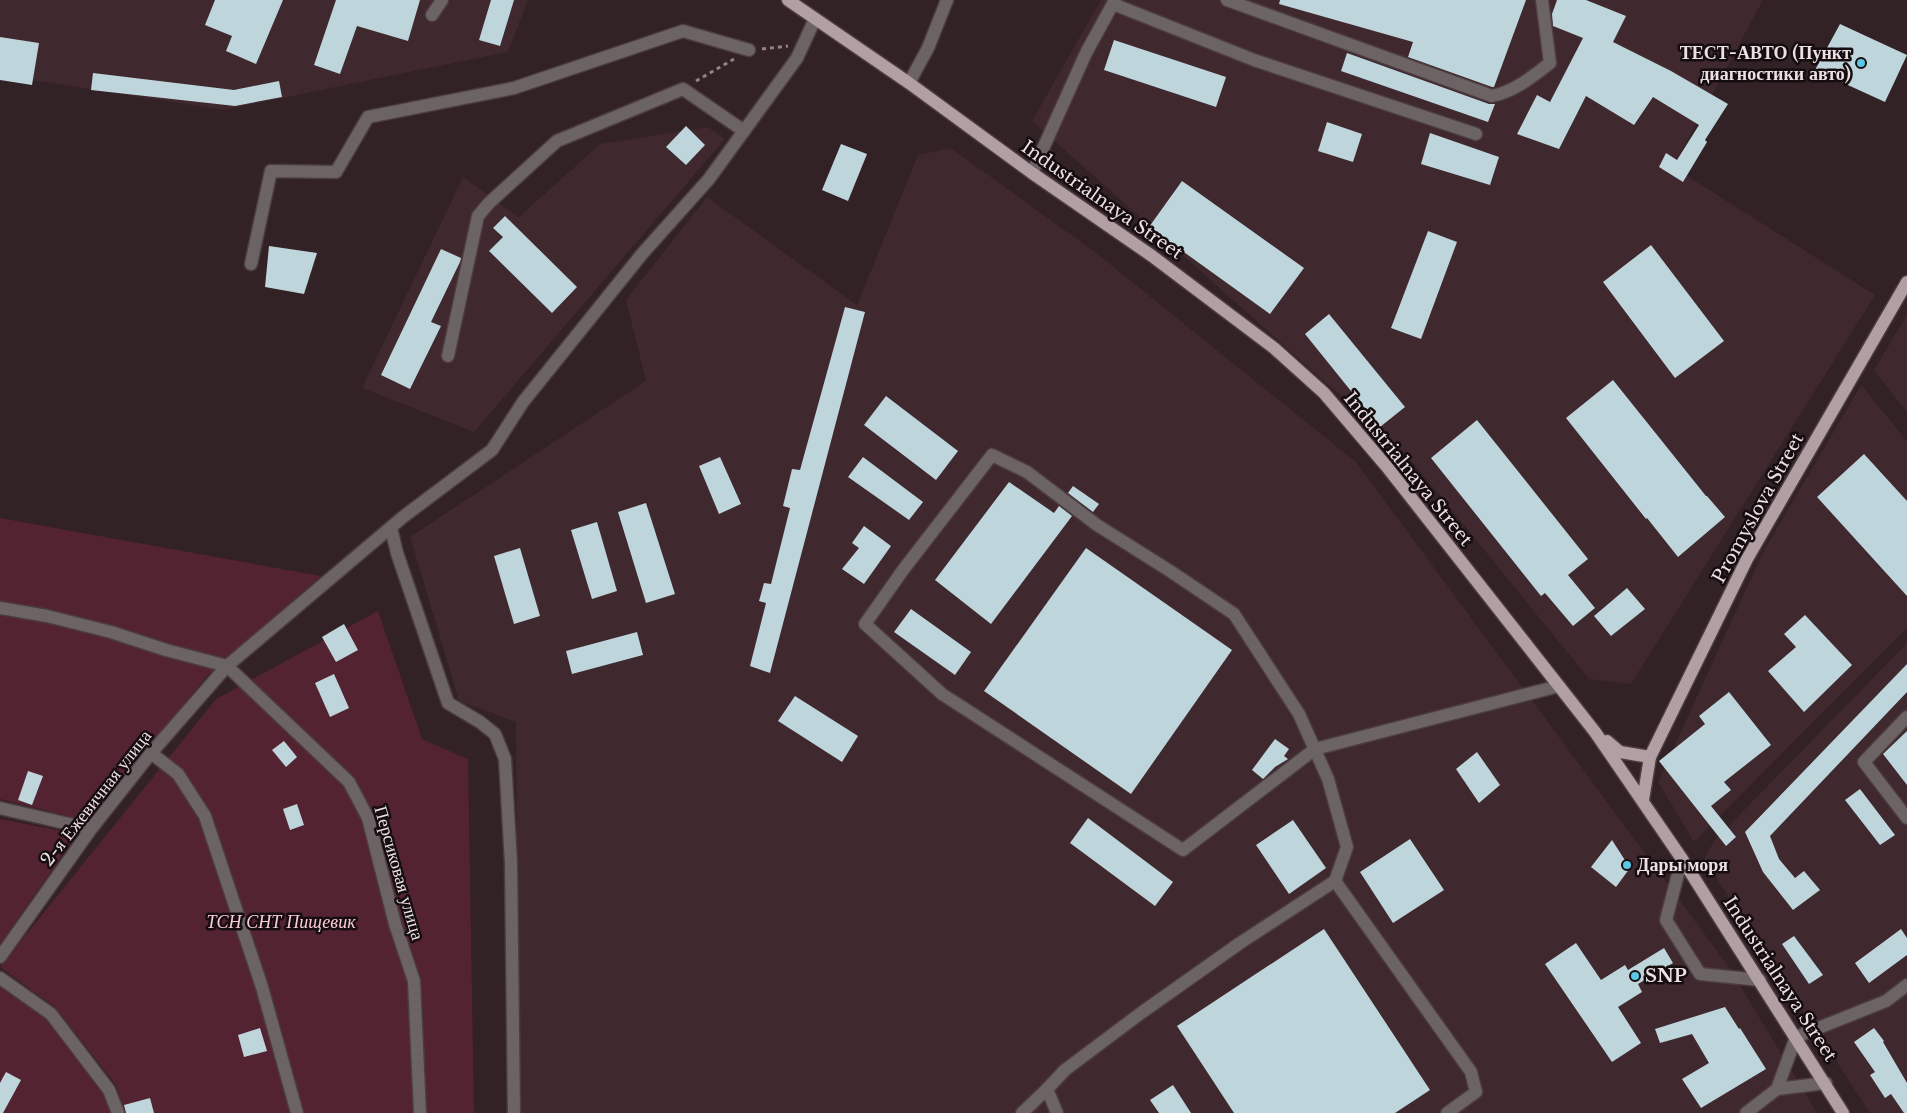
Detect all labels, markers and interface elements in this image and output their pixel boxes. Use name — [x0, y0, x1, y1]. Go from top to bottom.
place label: ТЕСТ-АВТО (Пункт диагностики авто) — [1680, 42, 1851, 85]
marker: ТЕСТ-АВТО (Пункт диагностики авто) — [1855, 57, 1867, 69]
street label: Industrialnaya Street — [1017, 136, 1187, 264]
street label: Industrialnaya Street — [1339, 387, 1477, 551]
street label: Promyslova Street — [1708, 429, 1808, 587]
street label: 2-я Ежевичная улица — [36, 726, 156, 870]
street label: Персиковая улица — [369, 803, 429, 943]
place label: Дары моря — [1637, 854, 1728, 876]
marker: Дары моря — [1621, 859, 1633, 871]
street label: Industrialnaya Street — [1718, 892, 1842, 1066]
park label: ТСН СНТ Пищевик — [206, 911, 356, 933]
place label: SNP — [1645, 965, 1687, 987]
marker: SNP — [1629, 970, 1641, 982]

